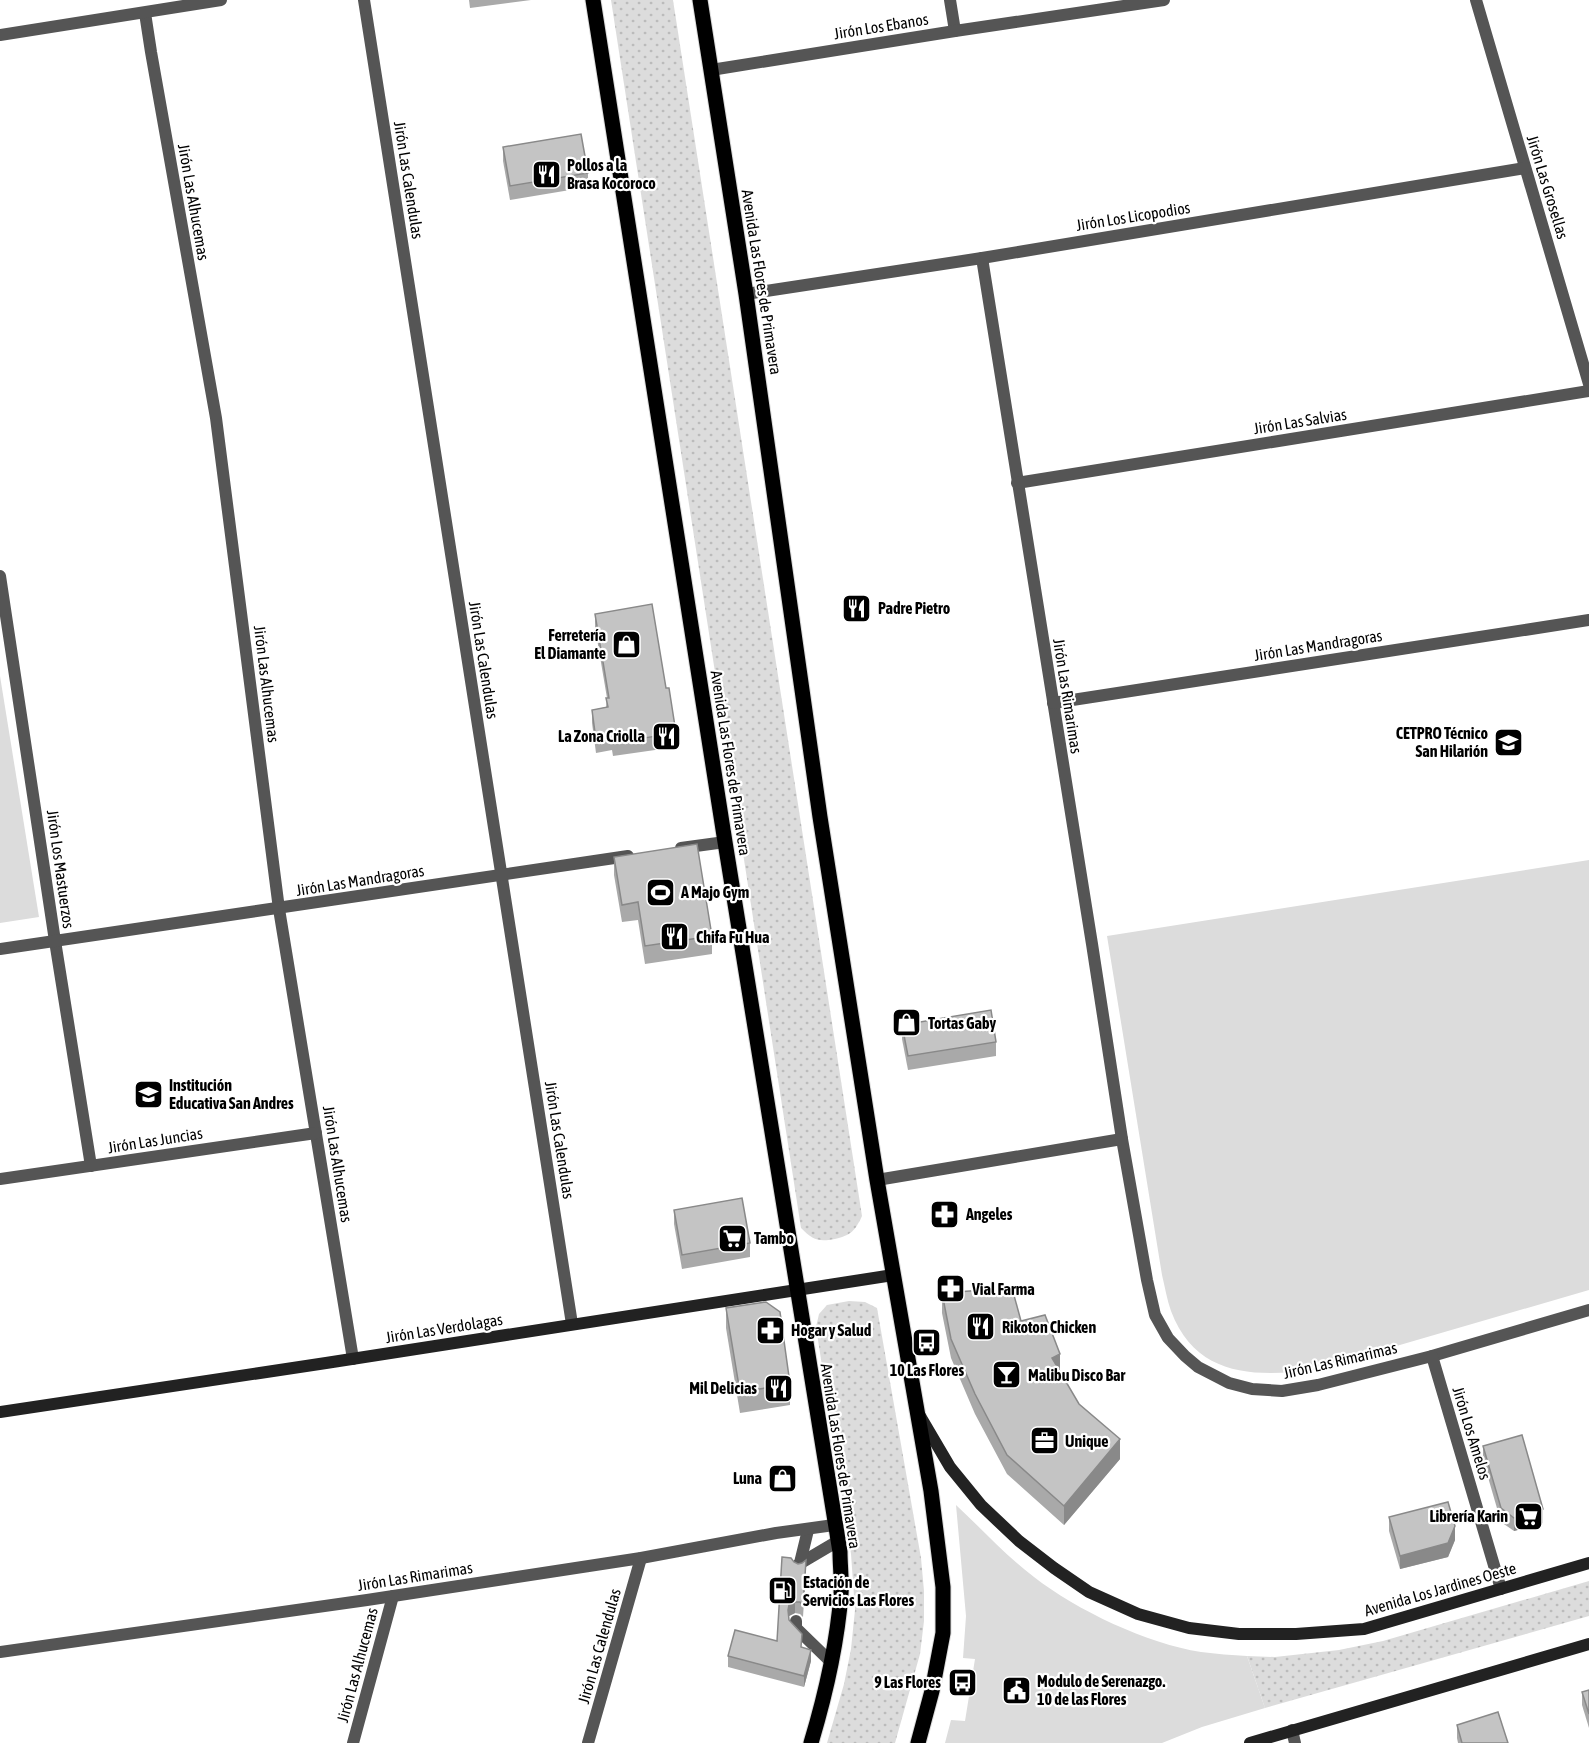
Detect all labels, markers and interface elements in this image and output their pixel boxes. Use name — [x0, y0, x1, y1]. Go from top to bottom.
street label: Jirón Los Ebanos — [833, 10, 930, 42]
street label: Jirón Las Calendulas — [391, 120, 427, 240]
street label: Jirón Las Grosellas — [1524, 133, 1572, 241]
street label: Jirón Las Alhucemas — [175, 142, 213, 262]
place label: Pollos a la Brasa Kocoroco — [567, 156, 656, 192]
restaurant icon: Pollos a la Brasa Kocoroco — [530, 158, 562, 190]
street label: Avenida Las Flores de Primavera — [738, 188, 786, 376]
street label: Jirón Los Licopodios — [1075, 198, 1192, 235]
street label: Jirón Las Salvias — [1252, 405, 1348, 437]
restaurant icon: Padre Pietro — [841, 592, 873, 624]
place label: Padre Pietro — [878, 599, 951, 617]
street label: Jirón Las Calendulas — [466, 600, 502, 720]
street label: Jirón Las Alhucemas — [251, 624, 283, 744]
place label: Ferretería El Diamante — [534, 626, 606, 662]
street label: Jirón Las Mandragoras — [1253, 626, 1384, 665]
shop icon: Ferretería El Diamante — [611, 628, 643, 660]
street label: Jirón Las Rimarimas — [1050, 637, 1086, 755]
street label: Avenida Las Flores de Primavera — [707, 669, 755, 857]
restaurant icon: La Zona Criolla — [650, 720, 682, 752]
place label: CETPRO Técnico San Hilarión — [1396, 724, 1488, 760]
school or university icon: CETPRO Técnico San Hilarión — [1493, 726, 1525, 758]
place label: La Zona Criolla — [558, 727, 645, 745]
street label: Jirón Los Mastuerzos — [44, 809, 78, 930]
street label: Jirón Las Mandragoras — [295, 861, 426, 900]
sports icon: A Majo Gym — [644, 876, 676, 908]
place label: A Majo Gym — [680, 883, 749, 901]
restaurant icon: Chifa Fu Hua — [659, 921, 691, 953]
place label: Chifa Fu Hua — [696, 928, 769, 946]
shop icon: Tortas Gaby — [891, 1007, 923, 1039]
place label: Tortas Gaby — [928, 1014, 996, 1032]
place label: Institución Educativa San Andres — [169, 1076, 294, 1112]
school or university icon: Institución Educativa San Andres — [132, 1078, 164, 1110]
street label: Jirón Las Calendulas — [542, 1080, 578, 1200]
street label: Jirón Las Alhucemas — [320, 1104, 356, 1224]
street label: Jirón Las Juncias — [106, 1124, 204, 1156]
pharmacy icon: Angeles — [929, 1198, 961, 1230]
place label: Angeles — [965, 1205, 1013, 1223]
supermarket icon: Tambo — [717, 1222, 749, 1254]
place label: Tambo — [754, 1229, 794, 1247]
pharmacy icon: Vial Farma — [935, 1273, 967, 1305]
place label: Vial Farma — [971, 1280, 1035, 1298]
street label: Jirón Las Verdolagas — [384, 1310, 504, 1347]
restaurant icon: Rikoton Chicken — [965, 1311, 997, 1343]
pharmacy icon: Hogar y Salud — [754, 1314, 786, 1346]
place label: Rikoton Chicken — [1002, 1318, 1096, 1336]
place label: Hogar y Salud — [791, 1321, 872, 1339]
bus stop icon: 10 Las Flores — [911, 1326, 943, 1358]
street label: Jirón Las Rimarimas — [1281, 1338, 1399, 1382]
bar icon: Malibu Disco Bar — [991, 1359, 1023, 1391]
place label: 10 Las Flores — [890, 1361, 965, 1379]
street label: Avenida Las Flores de Primavera — [817, 1362, 865, 1550]
place label: Malibu Disco Bar — [1028, 1366, 1126, 1384]
restaurant icon: Mil Delicias — [762, 1372, 794, 1404]
place label: Mil Delicias — [689, 1379, 757, 1397]
street label: Jirón Los Amelos — [1449, 1384, 1495, 1482]
office icon: Unique — [1028, 1425, 1060, 1457]
place label: Unique — [1065, 1432, 1108, 1450]
shop icon: Luna — [767, 1462, 799, 1494]
place label: Luna — [733, 1469, 762, 1487]
supermarket icon: Librería Karin — [1513, 1500, 1545, 1532]
place label: Librería Karin — [1429, 1507, 1508, 1525]
street label: Jirón Las Rimarimas — [356, 1558, 474, 1594]
street label: Avenida Los Jardines Oeste — [1362, 1559, 1518, 1619]
place label: Estación de Servicios Las Flores — [803, 1573, 914, 1609]
fuel station icon: Estación de Servicios Las Flores — [766, 1575, 798, 1607]
street label: Jirón Las Calendulas — [574, 1586, 624, 1706]
street label: Jirón Las Alhucemas — [333, 1605, 381, 1724]
bus stop icon: 9 Las Flores — [946, 1666, 978, 1698]
place label: Modulo de Serenazgo. 10 de las Flores — [1037, 1672, 1165, 1708]
place label: 9 Las Flores — [874, 1673, 941, 1691]
public building icon: Modulo de Serenazgo. 10 de las Flores — [1000, 1674, 1032, 1706]

